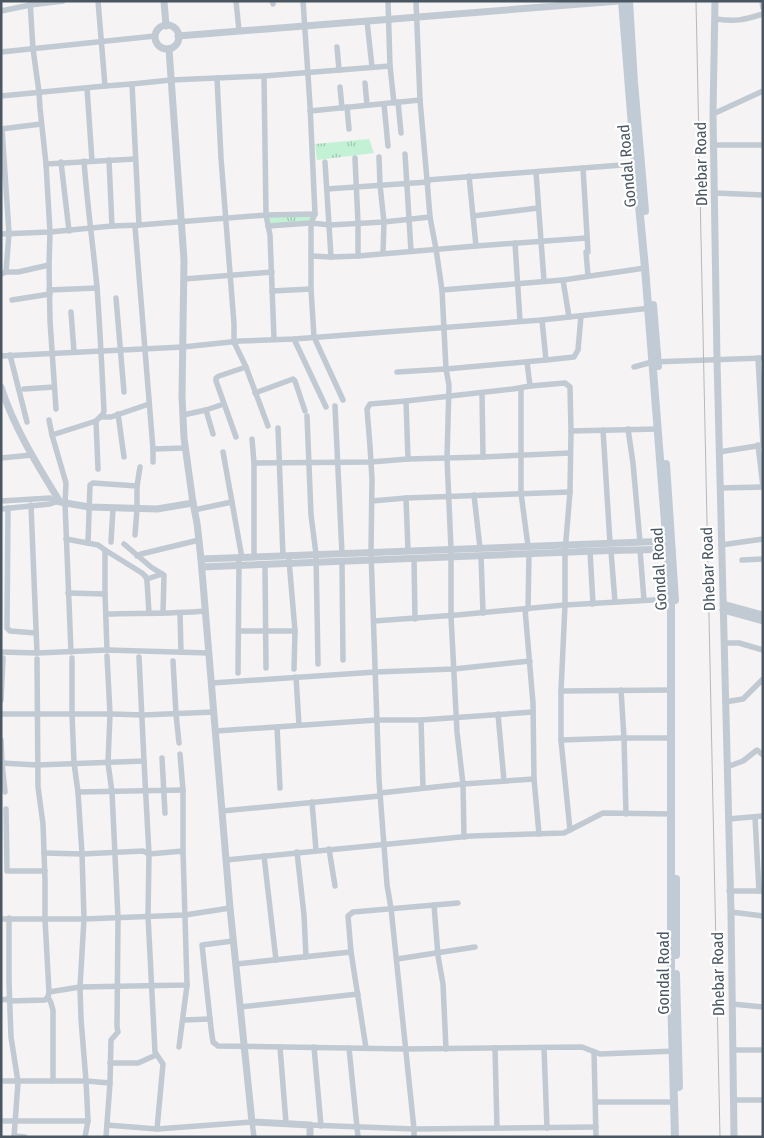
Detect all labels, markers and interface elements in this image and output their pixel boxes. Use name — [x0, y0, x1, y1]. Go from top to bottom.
street label: Dhebar Road — [691, 122, 711, 206]
street label: Gondal Road — [614, 124, 640, 208]
street label: Gondal Road — [647, 527, 671, 611]
street label: Dhebar Road — [697, 527, 719, 611]
street label: Gondal Road — [654, 931, 673, 1015]
street label: Dhebar Road — [708, 932, 728, 1016]

